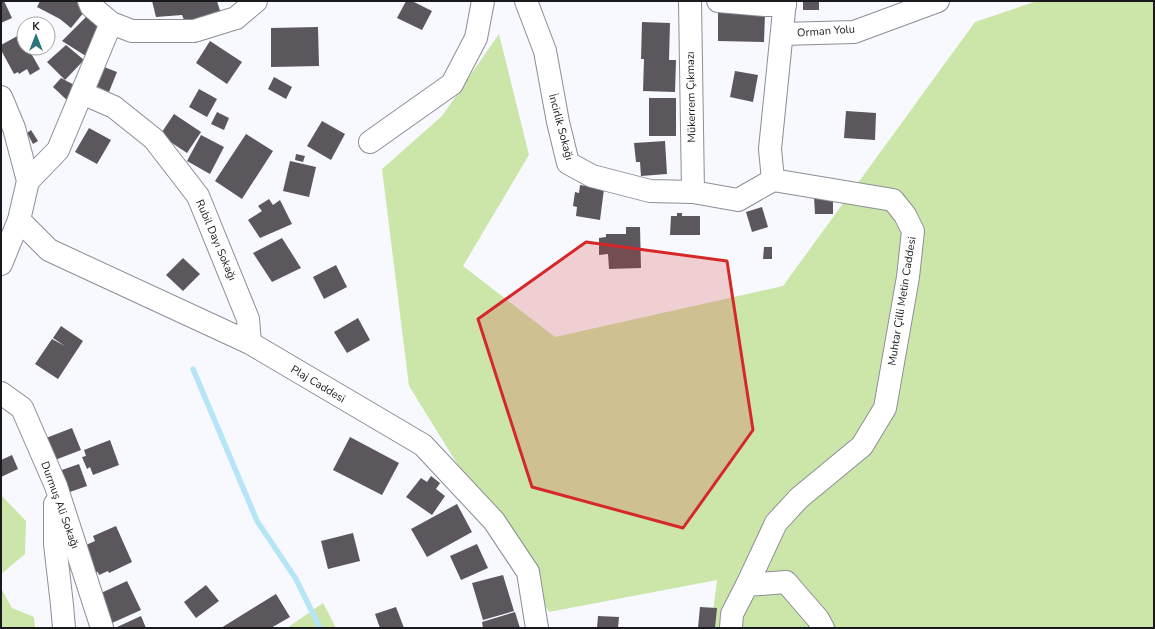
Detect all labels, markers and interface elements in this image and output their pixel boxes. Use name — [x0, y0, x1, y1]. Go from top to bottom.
north arrow — [16, 16, 56, 56]
text: K — [32, 19, 40, 34]
street label: Orman Yolu — [797, 21, 855, 41]
street label: Mükerrem Çıkmazı — [683, 51, 699, 143]
street label: İncirlik Sokağı — [545, 92, 577, 162]
street label: Rubil Dayı Sokağı — [192, 197, 240, 283]
street label: Muhtar Çilli Metin Caddesi — [884, 235, 920, 367]
street label: Plaj Caddesi — [288, 362, 348, 406]
street label: Durmuş Ali Sokağı — [37, 459, 83, 551]

